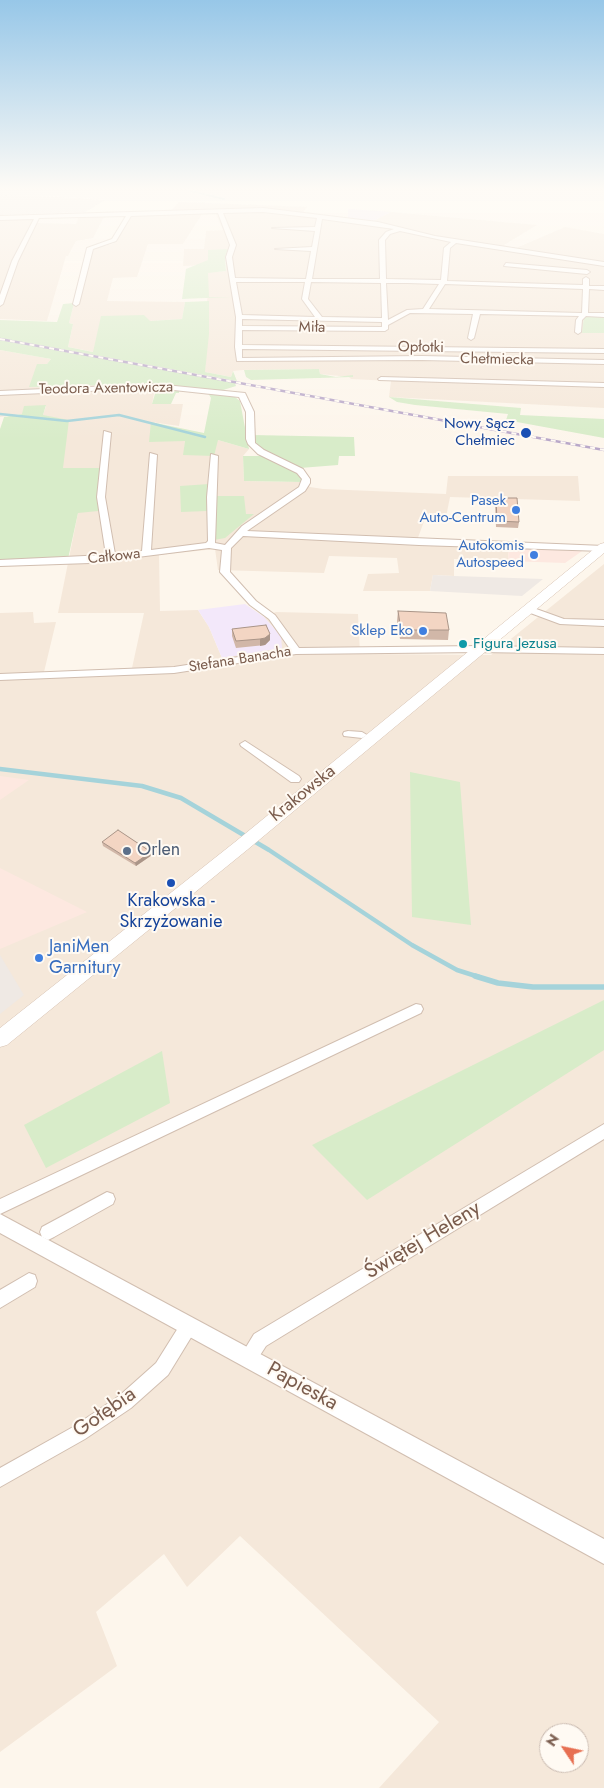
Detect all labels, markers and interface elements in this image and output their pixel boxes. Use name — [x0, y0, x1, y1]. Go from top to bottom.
street label: Miła — [298, 319, 326, 337]
street label: Opłotki — [398, 339, 444, 357]
street label: Chełmiecka — [460, 350, 534, 370]
street label: Teodora Axentowicza — [39, 379, 173, 399]
place label: Nowy Sącz Chełmiec — [444, 415, 515, 450]
marker: Nowy Sącz Chełmiec — [519, 426, 533, 440]
place label: Pasek Auto-Centrum — [419, 492, 506, 527]
marker: Pasek Auto-Centrum — [510, 504, 522, 516]
place label: Autokomis Autospeed — [456, 537, 524, 572]
street label: Całkowa — [87, 545, 141, 569]
marker: Autokomis Autospeed — [528, 549, 540, 561]
place label: Sklep Eko — [351, 622, 413, 640]
marker: Sklep Eko — [417, 625, 429, 637]
place label: Figura Jezusa — [473, 635, 557, 653]
marker: Figura Jezusa — [457, 638, 469, 650]
street label: Stefana Banacha — [187, 643, 293, 677]
street label: Krakowska — [266, 761, 340, 827]
place label: Orlen — [137, 840, 180, 862]
marker: Orlen — [121, 845, 133, 857]
marker: Krakowska - Skrzyżowanie — [165, 877, 177, 889]
place label: Krakowska - Skrzyżowanie — [119, 891, 223, 934]
place label: JaniMen Garnitury — [49, 937, 120, 980]
marker: JaniMen Garnitury — [33, 952, 45, 964]
street label: Świętej Heleny — [360, 1196, 486, 1286]
street label: Papieska — [262, 1357, 342, 1417]
street label: Gołębia — [69, 1382, 141, 1444]
north arrow — [539, 1723, 589, 1773]
text: N — [541, 1730, 564, 1750]

